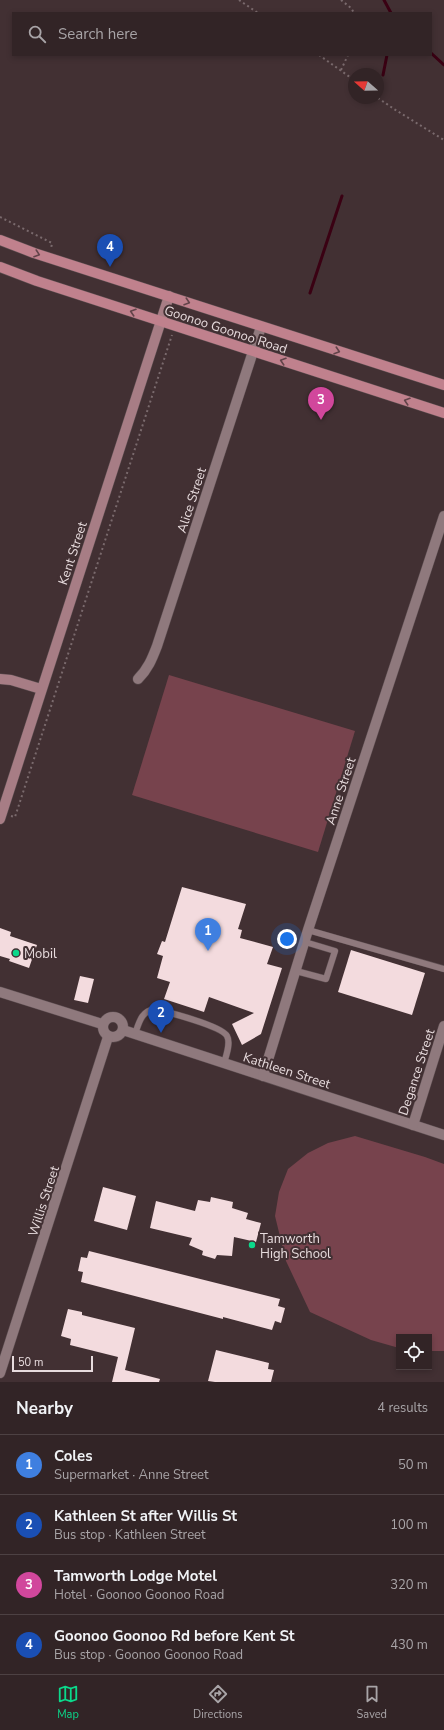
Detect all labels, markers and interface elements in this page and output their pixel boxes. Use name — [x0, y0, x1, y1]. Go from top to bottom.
search box — [12, 12, 432, 56]
icon: search — [26, 23, 48, 45]
text: Search here — [58, 24, 138, 44]
north arrow — [348, 68, 384, 104]
pin: 4 — [97, 234, 123, 267]
one-way arrow — [33, 249, 40, 258]
one-way arrow — [183, 298, 190, 306]
street label: Goonoo Goonoo Road — [162, 302, 290, 358]
one-way arrow — [129, 308, 136, 317]
one-way arrow — [334, 346, 341, 355]
one-way arrow — [280, 357, 287, 366]
pin: 3 — [308, 387, 334, 420]
one-way arrow — [404, 397, 411, 406]
street label: Alice Street — [173, 465, 211, 535]
street label: Kent Street — [54, 519, 92, 587]
street label: Anne Street — [322, 755, 360, 827]
pin: 1 — [195, 918, 221, 951]
your location — [277, 929, 297, 949]
place label: Mobil — [24, 945, 57, 963]
marker: Mobil — [11, 948, 21, 958]
pin: 2 — [148, 1000, 174, 1033]
street label: Degance Street — [394, 1026, 440, 1118]
street label: Kathleen Street — [241, 1048, 333, 1094]
street label: Willis Street — [24, 1163, 64, 1239]
place label: Tamworth High School — [260, 1230, 331, 1263]
marker: Tamworth High School — [247, 1240, 257, 1250]
map controls — [396, 1334, 432, 1370]
button: locate — [396, 1334, 432, 1370]
scale bar — [12, 1354, 93, 1373]
text: 50 m — [18, 1355, 43, 1370]
text: Nearby — [16, 1397, 73, 1420]
text: 4 results — [377, 1399, 428, 1417]
text: Coles — [54, 1446, 92, 1466]
text: 1 — [25, 1456, 33, 1474]
text: 50 m — [398, 1456, 428, 1474]
text: Supermarket · Anne Street — [54, 1466, 209, 1484]
text: Kathleen St after Willis St — [54, 1506, 237, 1526]
text: 2 — [25, 1516, 33, 1534]
text: 100 m — [390, 1516, 428, 1534]
text: Bus stop · Kathleen Street — [54, 1526, 206, 1544]
text: Tamworth Lodge Motel — [54, 1566, 217, 1586]
text: 3 — [25, 1576, 33, 1594]
text: 320 m — [390, 1576, 428, 1594]
text: Hotel · Goonoo Goonoo Road — [54, 1586, 224, 1604]
text: Goonoo Goonoo Rd before Kent St — [54, 1626, 295, 1646]
text: 4 — [25, 1636, 33, 1654]
text: 430 m — [390, 1636, 428, 1654]
text: Bus stop · Goonoo Goonoo Road — [54, 1646, 243, 1664]
tab: Map — [57, 1683, 79, 1722]
tab: Directions — [193, 1683, 243, 1722]
tab: Saved — [357, 1683, 387, 1722]

